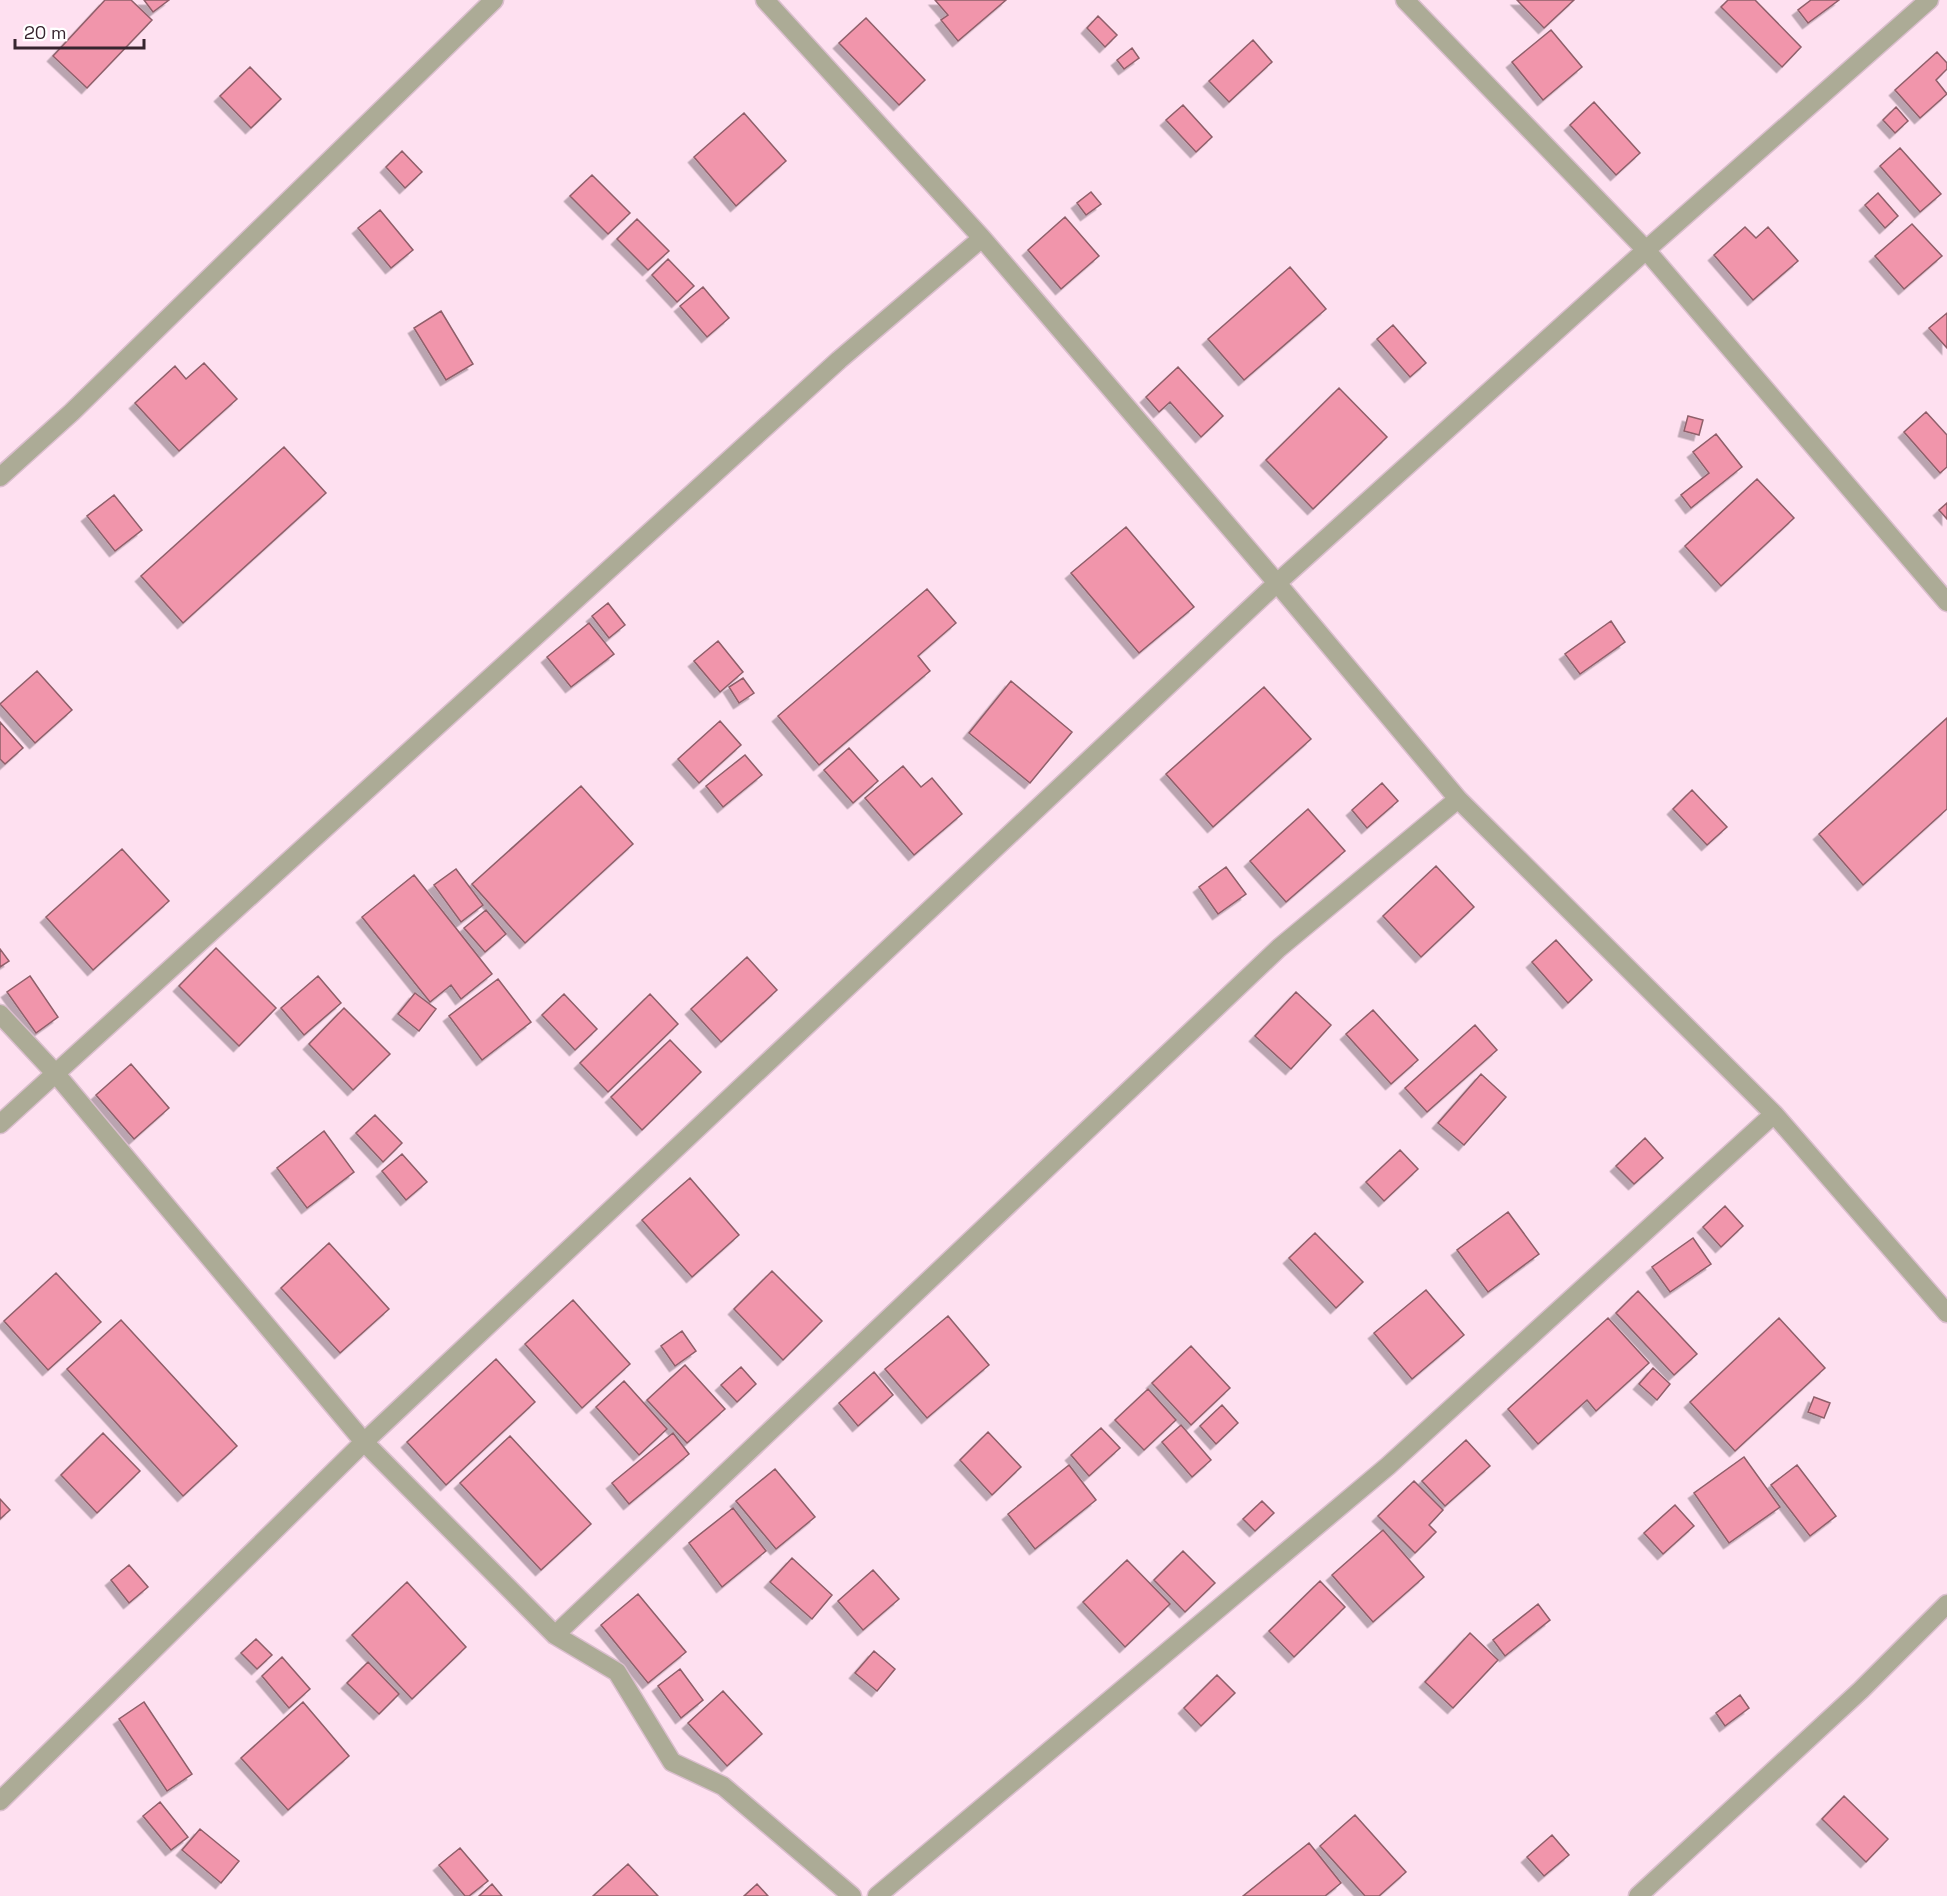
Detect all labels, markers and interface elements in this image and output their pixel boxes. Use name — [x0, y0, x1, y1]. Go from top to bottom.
scale bar — [15, 12, 144, 50]
text: 20 m — [24, 21, 67, 44]

